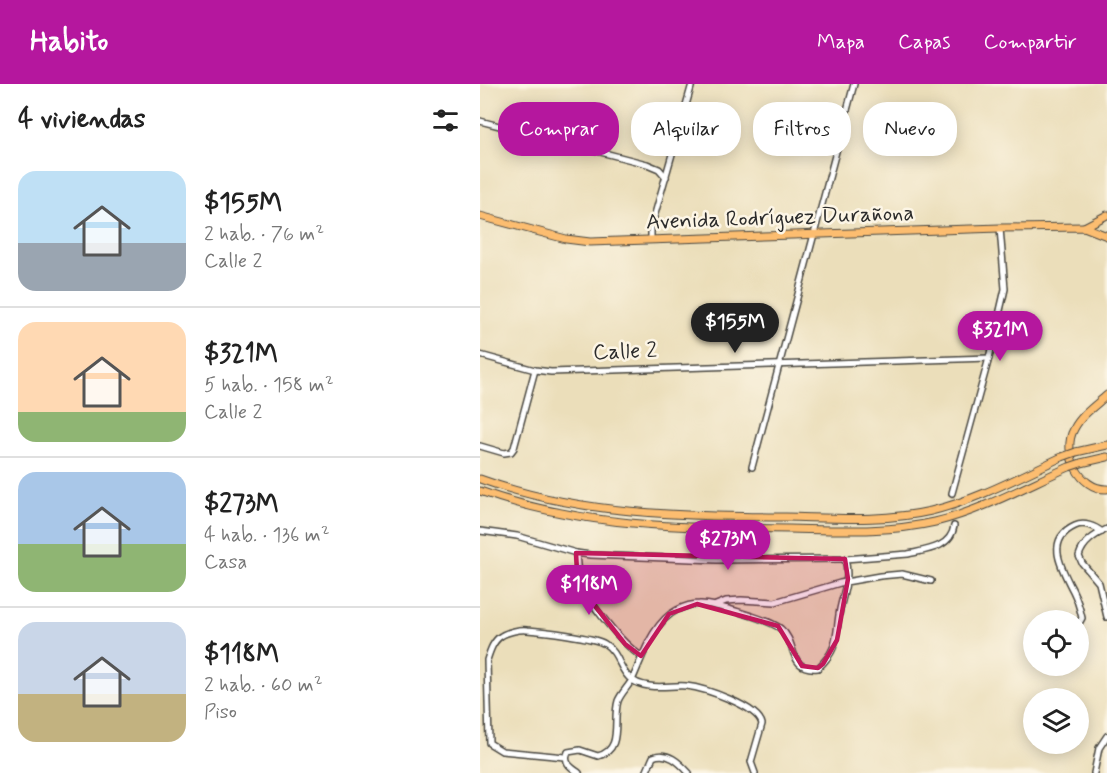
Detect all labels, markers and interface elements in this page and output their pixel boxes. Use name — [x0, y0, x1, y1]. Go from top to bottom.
text: Habito — [30, 24, 108, 61]
text: Mapa — [817, 28, 865, 56]
text: Capas — [898, 28, 951, 56]
text: Compartir — [984, 28, 1077, 56]
chip: Comprar — [498, 102, 619, 156]
chip: Alquilar — [631, 102, 741, 156]
chip: Filtros — [753, 102, 851, 156]
chip: Nuevo — [863, 102, 957, 156]
text: 4 viviendas — [18, 103, 145, 137]
icon: filters — [429, 104, 462, 137]
text: $155M — [204, 187, 282, 221]
icon: home — [66, 195, 138, 267]
street label: Avenida Rodríguez Durañona — [646, 199, 915, 238]
text: 2 hab. · 76 m² — [204, 221, 324, 248]
text: Calle 2 — [204, 248, 262, 275]
pin: $155M — [693, 303, 777, 354]
text: $155M — [705, 309, 765, 336]
pin: $321M — [958, 311, 1042, 362]
text: $321M — [972, 317, 1028, 344]
street label: Calle 2 — [593, 337, 658, 367]
text: $321M — [204, 338, 278, 372]
icon: home — [66, 346, 138, 418]
text: 5 hab. · 158 m² — [204, 372, 334, 399]
text: Calle 2 — [204, 399, 262, 426]
text: $273M — [204, 488, 279, 522]
icon: home — [66, 496, 138, 568]
pin: $273M — [686, 520, 770, 571]
text: 4 hab. · 136 m² — [204, 522, 330, 549]
text: $273M — [699, 526, 757, 553]
text: Casa — [204, 549, 247, 576]
pin: $118M — [547, 565, 631, 616]
text: $118M — [560, 571, 618, 598]
map controls — [1023, 610, 1089, 754]
button: locate — [1023, 610, 1089, 676]
text: $118M — [204, 638, 279, 672]
icon: home — [66, 646, 138, 718]
text: 2 hab. · 60 m² — [204, 672, 323, 699]
button: layers — [1023, 688, 1089, 754]
text: Piso — [204, 699, 237, 726]

